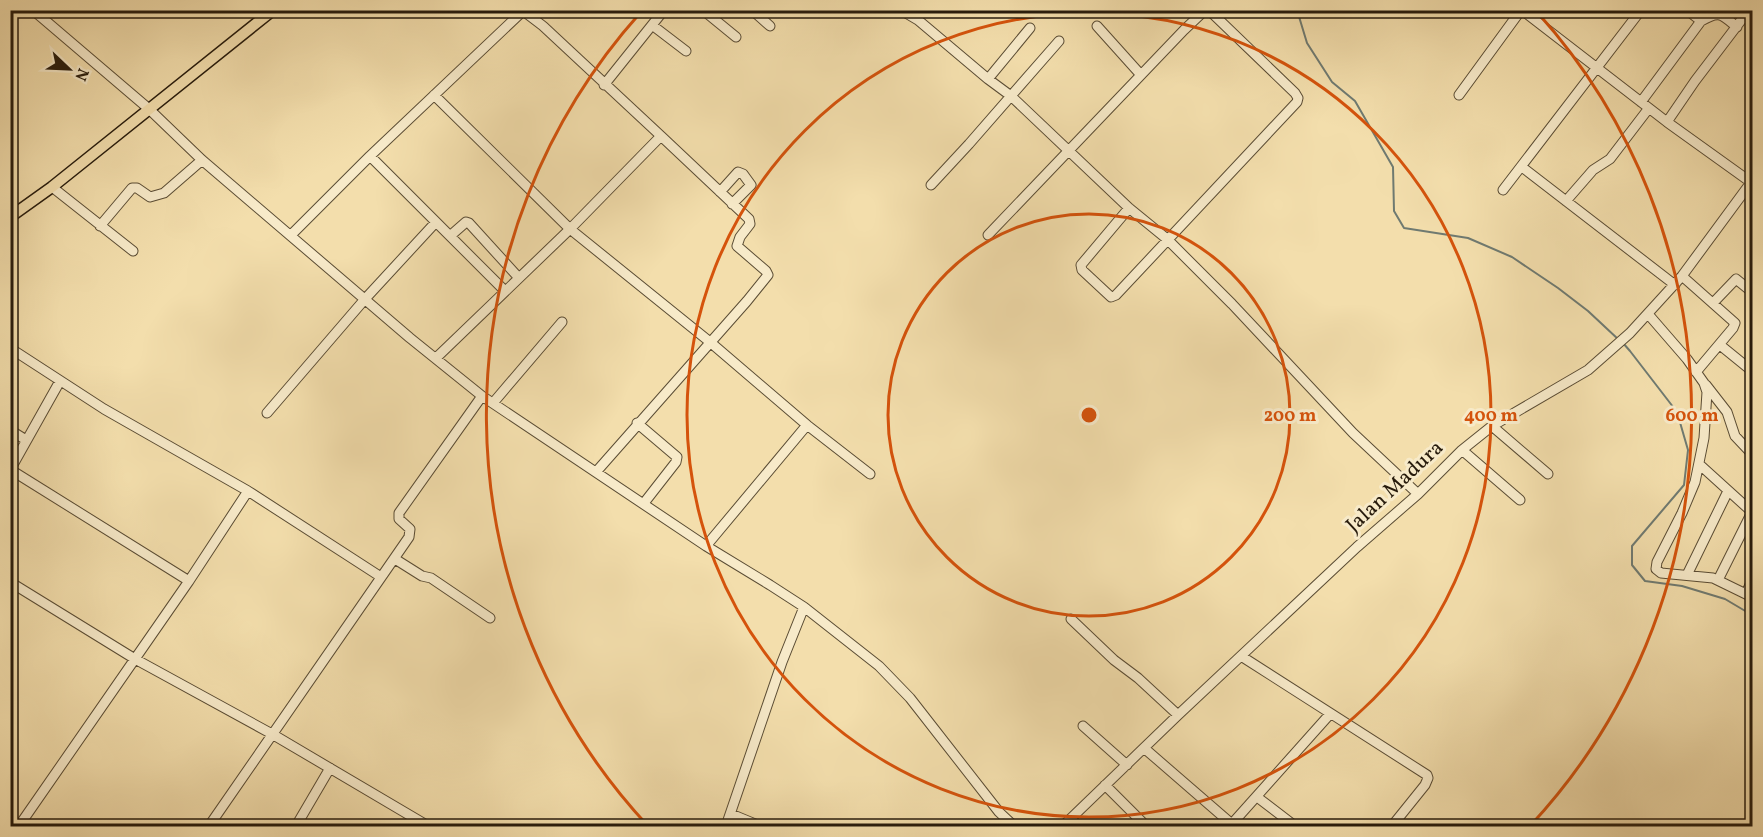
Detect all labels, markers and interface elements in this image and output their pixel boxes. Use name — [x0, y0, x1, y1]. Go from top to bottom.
north arrow — [39, 39, 99, 99]
text: N — [68, 64, 93, 84]
text: 200 m — [1264, 404, 1316, 429]
text: 400 m — [1464, 404, 1518, 429]
text: 600 m — [1665, 404, 1719, 429]
centre of rings — [1079, 405, 1099, 425]
street label: Jalan Madura — [1340, 434, 1450, 540]

